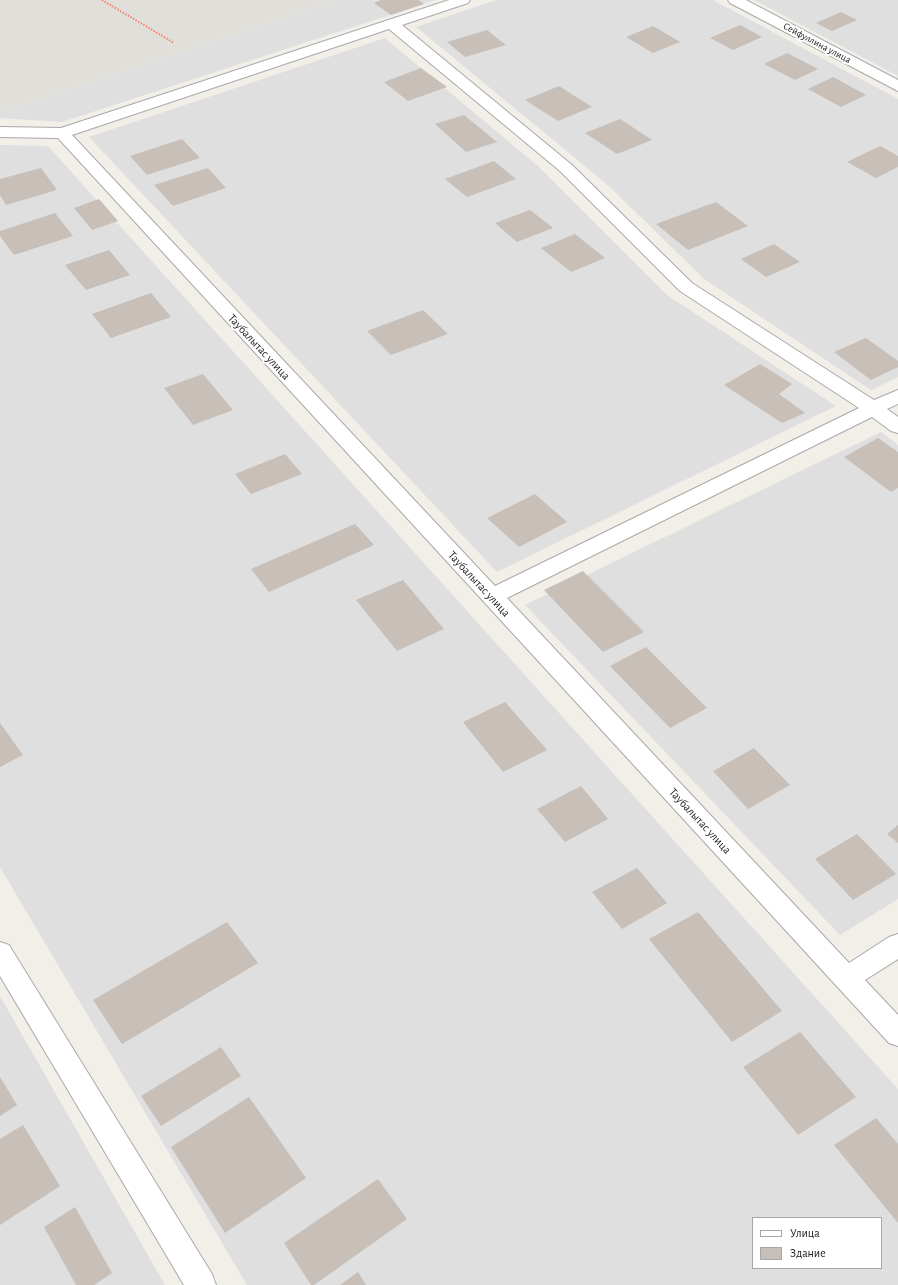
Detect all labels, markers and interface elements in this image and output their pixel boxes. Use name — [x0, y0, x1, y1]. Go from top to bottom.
street label: Сейфуллина улица — [781, 20, 853, 66]
street label: Таубалытас улица — [225, 311, 293, 383]
street label: Таубалытас улица — [445, 548, 513, 620]
street label: Таубалытас улица — [666, 785, 734, 857]
legend — [752, 1217, 882, 1269]
text: Улица — [790, 1227, 820, 1239]
text: Здание — [790, 1247, 826, 1259]

